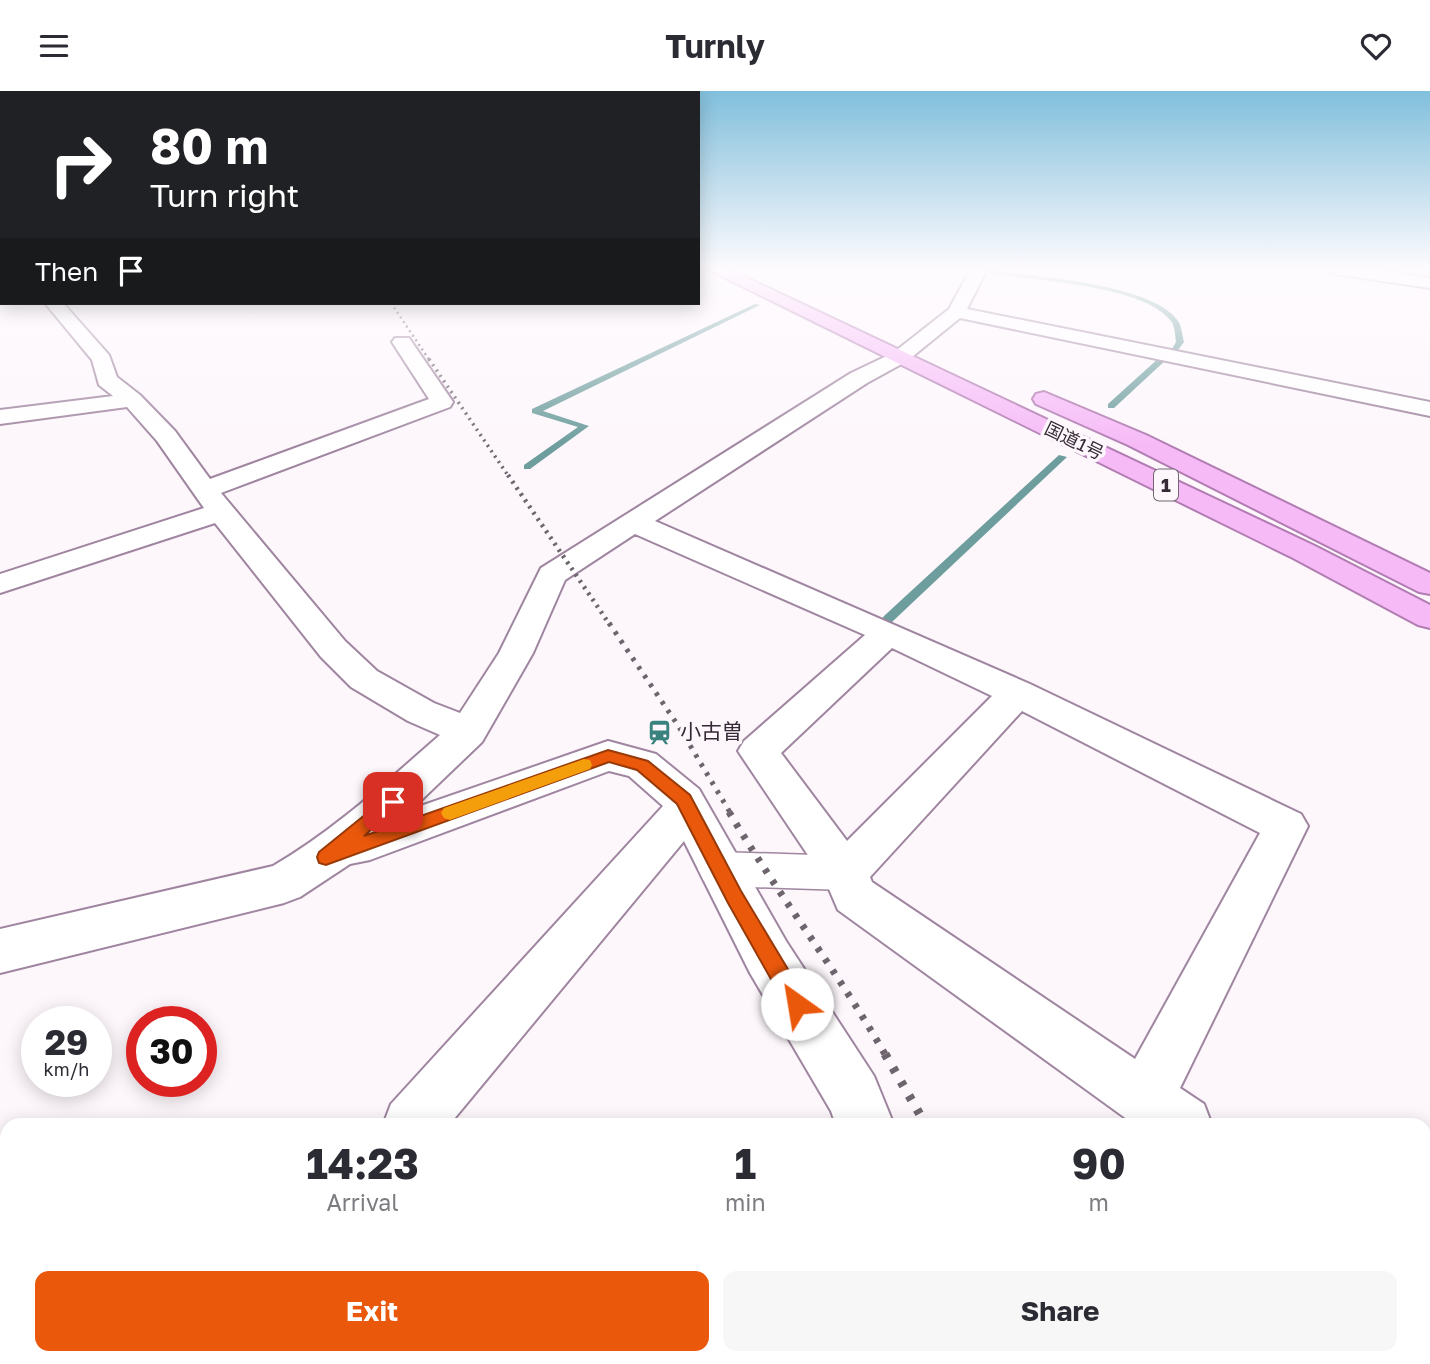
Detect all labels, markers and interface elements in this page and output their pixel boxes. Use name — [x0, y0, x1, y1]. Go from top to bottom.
icon: menu — [35, 27, 73, 65]
text: Turnly — [665, 27, 765, 65]
icon: heart — [1357, 27, 1395, 65]
text: 80 m — [150, 116, 268, 175]
icon: right — [35, 119, 126, 210]
text: Turn right — [150, 176, 299, 214]
icon: arrive — [112, 252, 150, 290]
text: Then — [35, 256, 98, 287]
street label: 国道1号 — [1041, 416, 1107, 464]
road number: 1 — [1154, 469, 1178, 501]
station icon: 小古曽 — [646, 718, 674, 746]
place label: 小古曽 — [680, 718, 743, 744]
pin — [363, 772, 423, 832]
icon: arrive — [374, 783, 412, 821]
position arrow — [760, 967, 834, 1041]
speed limit sign: 30 — [126, 1006, 217, 1097]
text: 29 — [45, 1021, 88, 1063]
text: km/h — [44, 1058, 89, 1080]
text: 14:23 — [306, 1138, 419, 1188]
text: 1 — [734, 1138, 756, 1188]
text: 90 — [1072, 1138, 1126, 1188]
text: Arrival — [326, 1188, 399, 1216]
text: min — [725, 1188, 766, 1216]
text: m — [1089, 1188, 1109, 1216]
button: Exit — [35, 1271, 709, 1351]
button: Share — [723, 1271, 1397, 1351]

